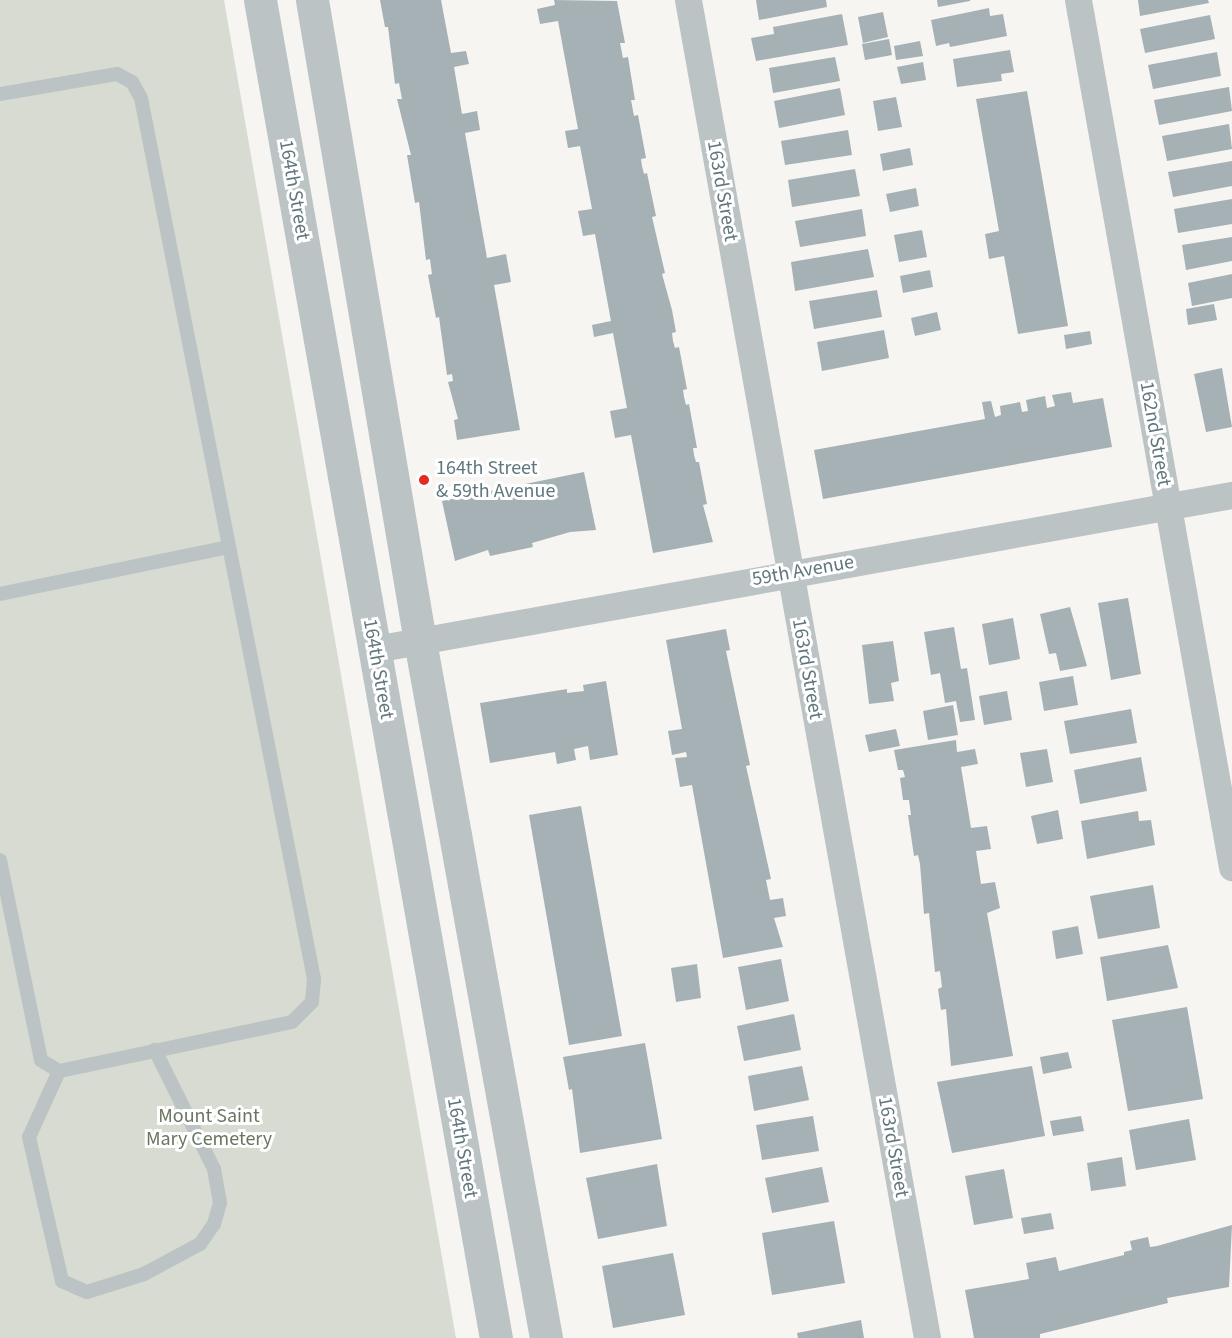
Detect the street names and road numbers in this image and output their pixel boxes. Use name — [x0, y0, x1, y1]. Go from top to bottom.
street label: 164th Street — [273, 138, 315, 242]
street label: 163rd Street — [701, 139, 743, 243]
street label: 162nd Street — [1134, 380, 1176, 488]
street label: 59th Avenue — [750, 550, 856, 592]
street label: 164th Street — [357, 617, 399, 721]
street label: 163rd Street — [786, 617, 828, 721]
street label: 163rd Street — [872, 1095, 914, 1199]
street label: 164th Street — [441, 1096, 483, 1200]

